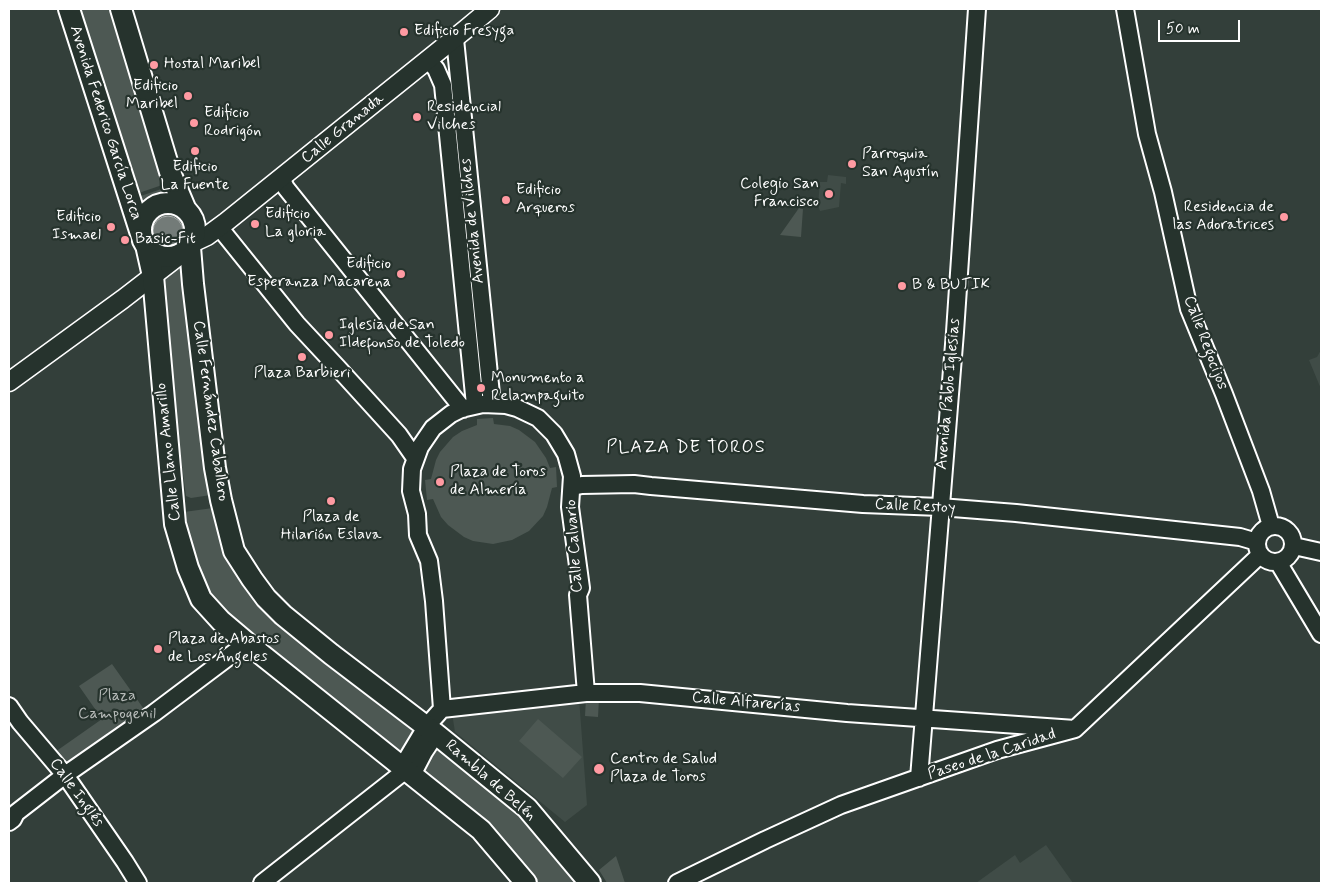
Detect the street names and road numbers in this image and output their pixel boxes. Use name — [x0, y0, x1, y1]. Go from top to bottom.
street label: Avenida Federico García Lorca — [64, 23, 146, 223]
street label: Calle Granada — [298, 90, 388, 168]
street label: Avenida de Vilches — [457, 157, 489, 285]
street label: Calle Regocijos — [1178, 293, 1232, 393]
street label: Avenida Pablo Iglesias — [933, 318, 965, 470]
street label: Calle Fernández Caballero — [188, 320, 232, 502]
street label: Calle Llano Amarillo — [152, 382, 186, 522]
street label: Calle Restoy — [874, 495, 956, 519]
street label: Calle Calvario — [562, 499, 588, 593]
street label: Calle Alfarerías — [691, 689, 801, 717]
street label: Paseo de la Caridad — [926, 725, 1058, 785]
street label: Rambla de Belén — [441, 736, 539, 826]
street label: Calle Inglés — [45, 755, 107, 831]

